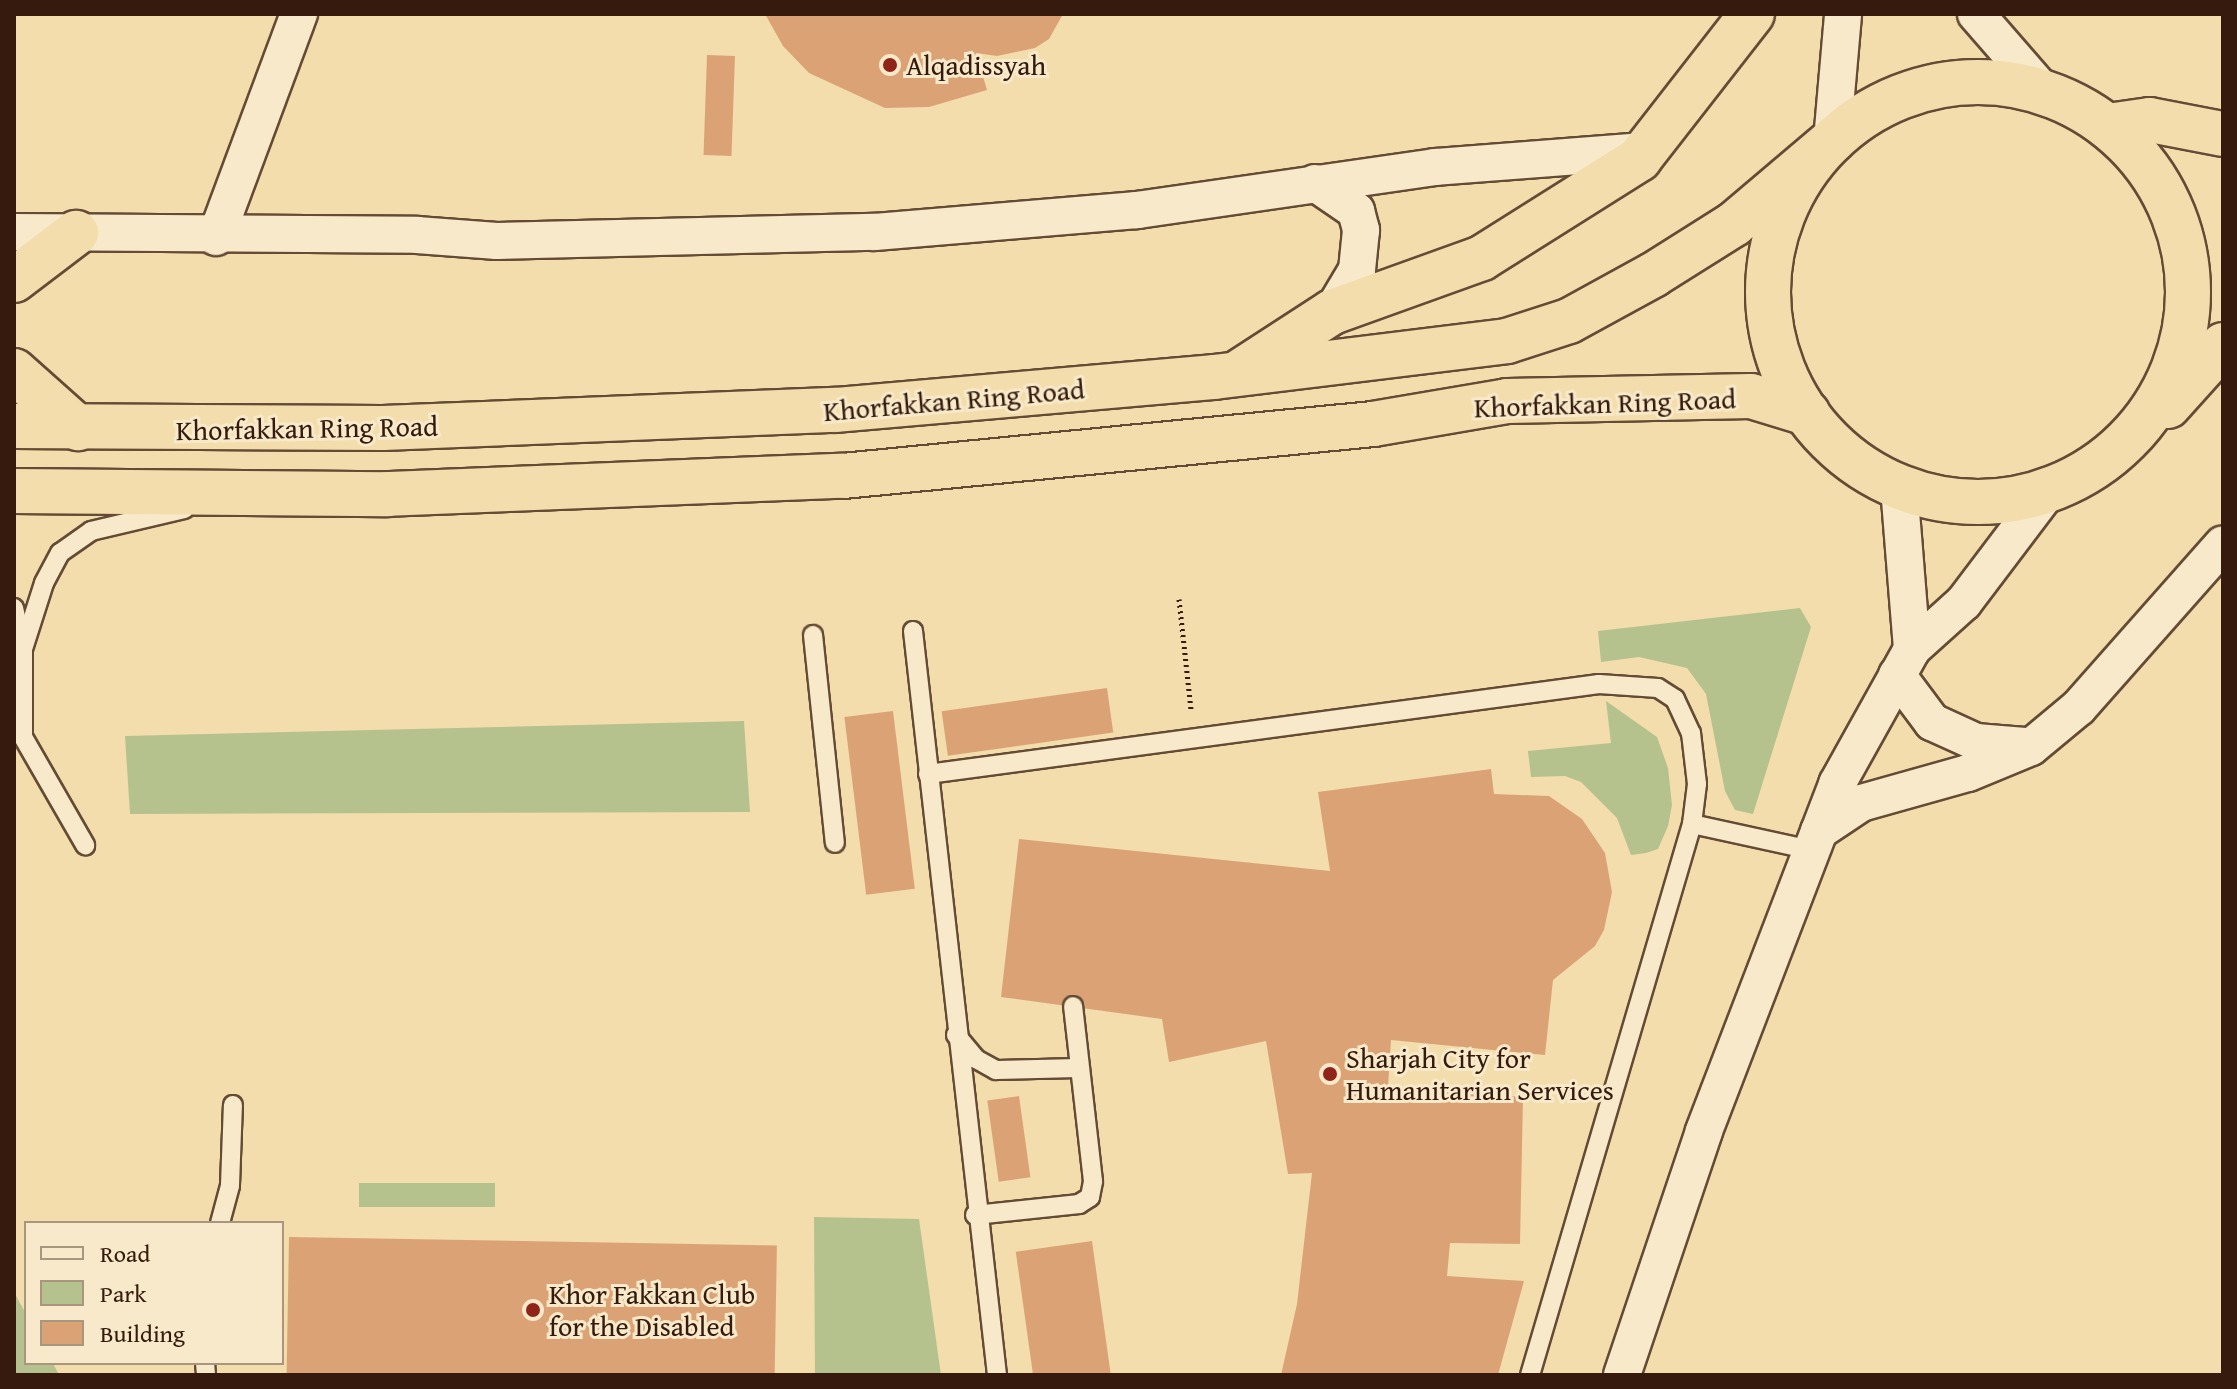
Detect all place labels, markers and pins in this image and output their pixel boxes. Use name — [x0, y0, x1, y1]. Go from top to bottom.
place label: Alqadissyah — [906, 48, 1046, 82]
marker: Alqadissyah — [881, 56, 899, 74]
place label: Sharjah City for Humanitarian Services — [1346, 1041, 1614, 1107]
marker: Sharjah City for Humanitarian Services — [1321, 1065, 1339, 1083]
place label: Khor Fakkan Club for the Disabled — [549, 1277, 755, 1343]
marker: Khor Fakkan Club for the Disabled — [524, 1301, 542, 1319]

